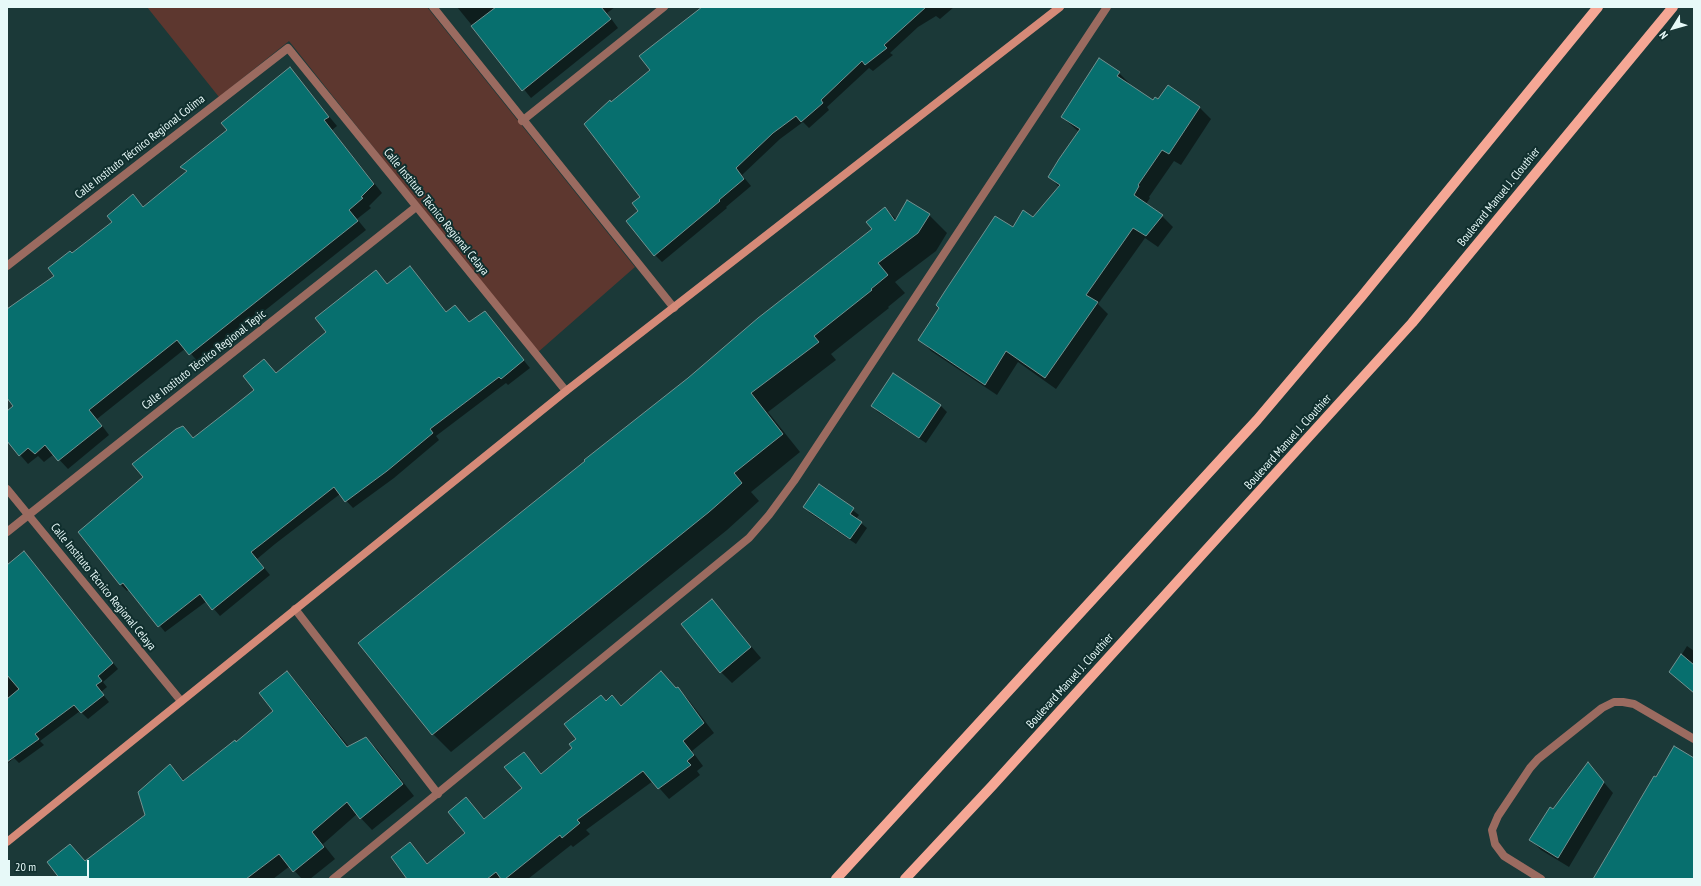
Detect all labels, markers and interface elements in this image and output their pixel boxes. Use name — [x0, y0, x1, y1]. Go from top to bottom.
north arrow — [1653, 8, 1693, 48]
text: N — [1656, 29, 1671, 42]
street label: Calle Instituto Técnico Regional Colima — [72, 92, 208, 202]
street label: Boulevard Manuel J. Clouthier — [1455, 145, 1543, 249]
street label: Calle Instituto Técnico Regional Celaya — [380, 146, 492, 278]
street label: Calle Instituto Técnico Regional Tepic — [139, 307, 269, 413]
street label: Boulevard Manuel J. Clouthier — [1242, 391, 1334, 493]
street label: Calle Instituto Técnico Regional Celaya — [47, 521, 159, 653]
street label: Boulevard Manuel J. Clouthier — [1024, 630, 1116, 732]
scale bar — [10, 852, 91, 878]
text: 20 m — [15, 859, 36, 874]

